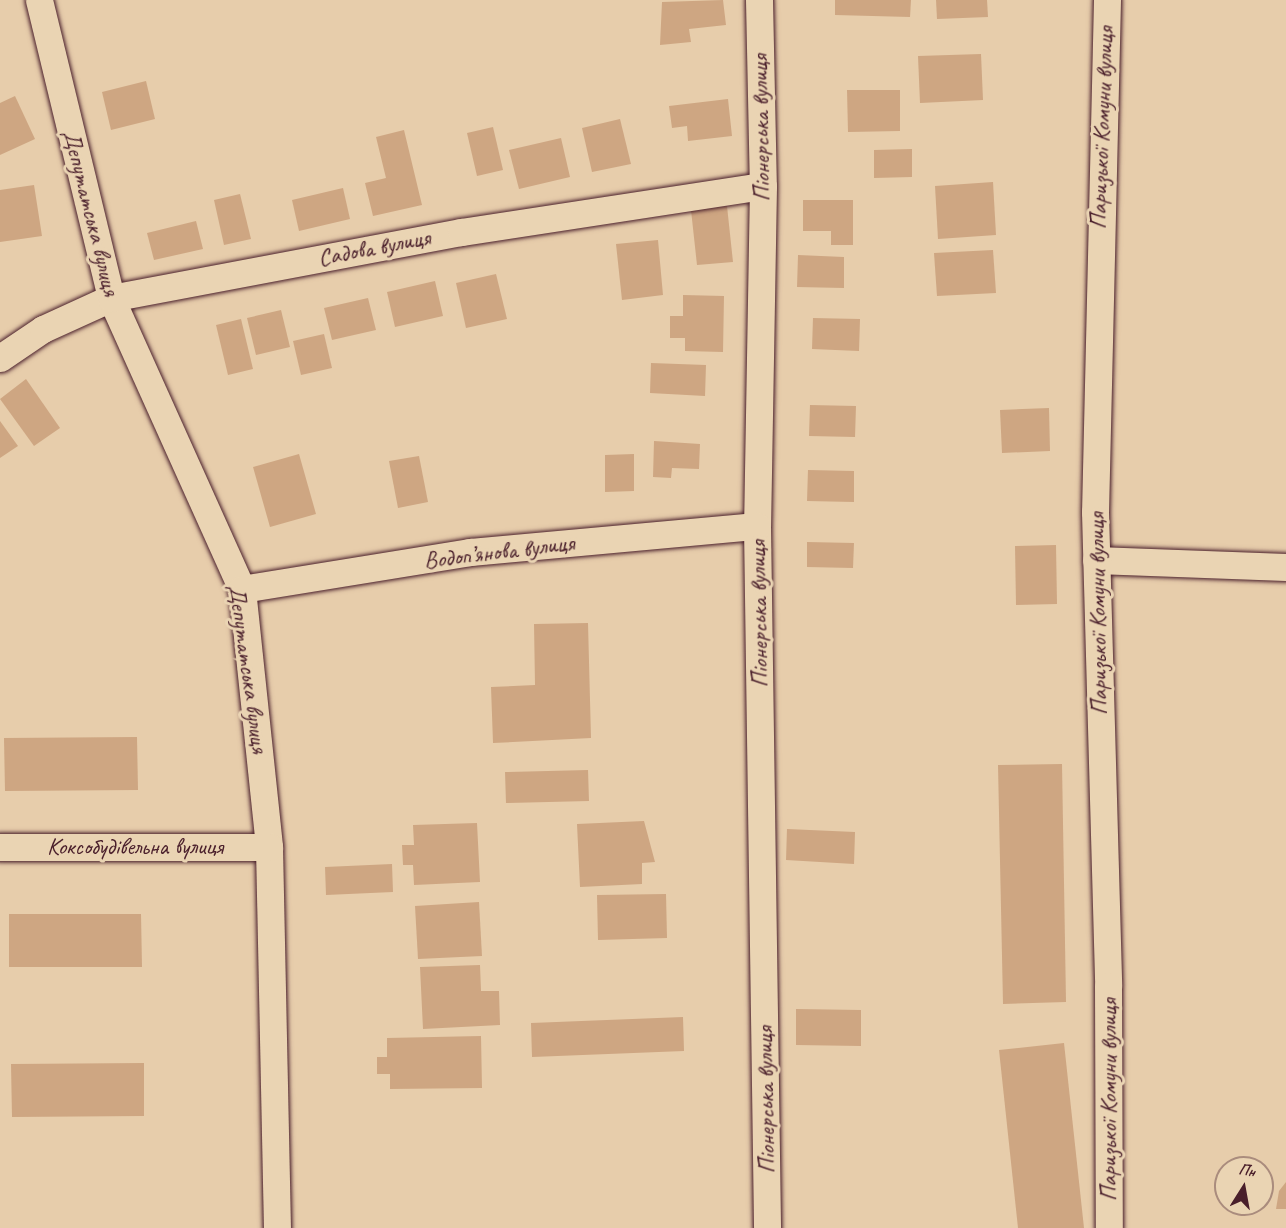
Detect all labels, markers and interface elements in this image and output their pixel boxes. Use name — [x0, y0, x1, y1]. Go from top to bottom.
street label: Паризької Комуни вулиця — [1084, 27, 1120, 229]
street label: Піонерська вулиця — [745, 55, 777, 201]
street label: Депутатська вулиця — [56, 126, 126, 300]
street label: Садова вулиця — [316, 223, 432, 273]
street label: Паризької Комуни вулиця — [1082, 513, 1114, 715]
street label: Водоп’янова вулиця — [423, 529, 575, 575]
street label: Піонерська вулиця — [743, 541, 775, 687]
street label: Депутатська вулиця — [222, 582, 274, 756]
street label: Коксобудівельна вулиця — [46, 833, 224, 861]
street label: Паризької Комуни вулиця — [1095, 999, 1123, 1201]
street label: Піонерська вулиця — [750, 1027, 782, 1173]
north arrow — [1214, 1156, 1274, 1216]
text: Пн — [1237, 1159, 1257, 1182]

